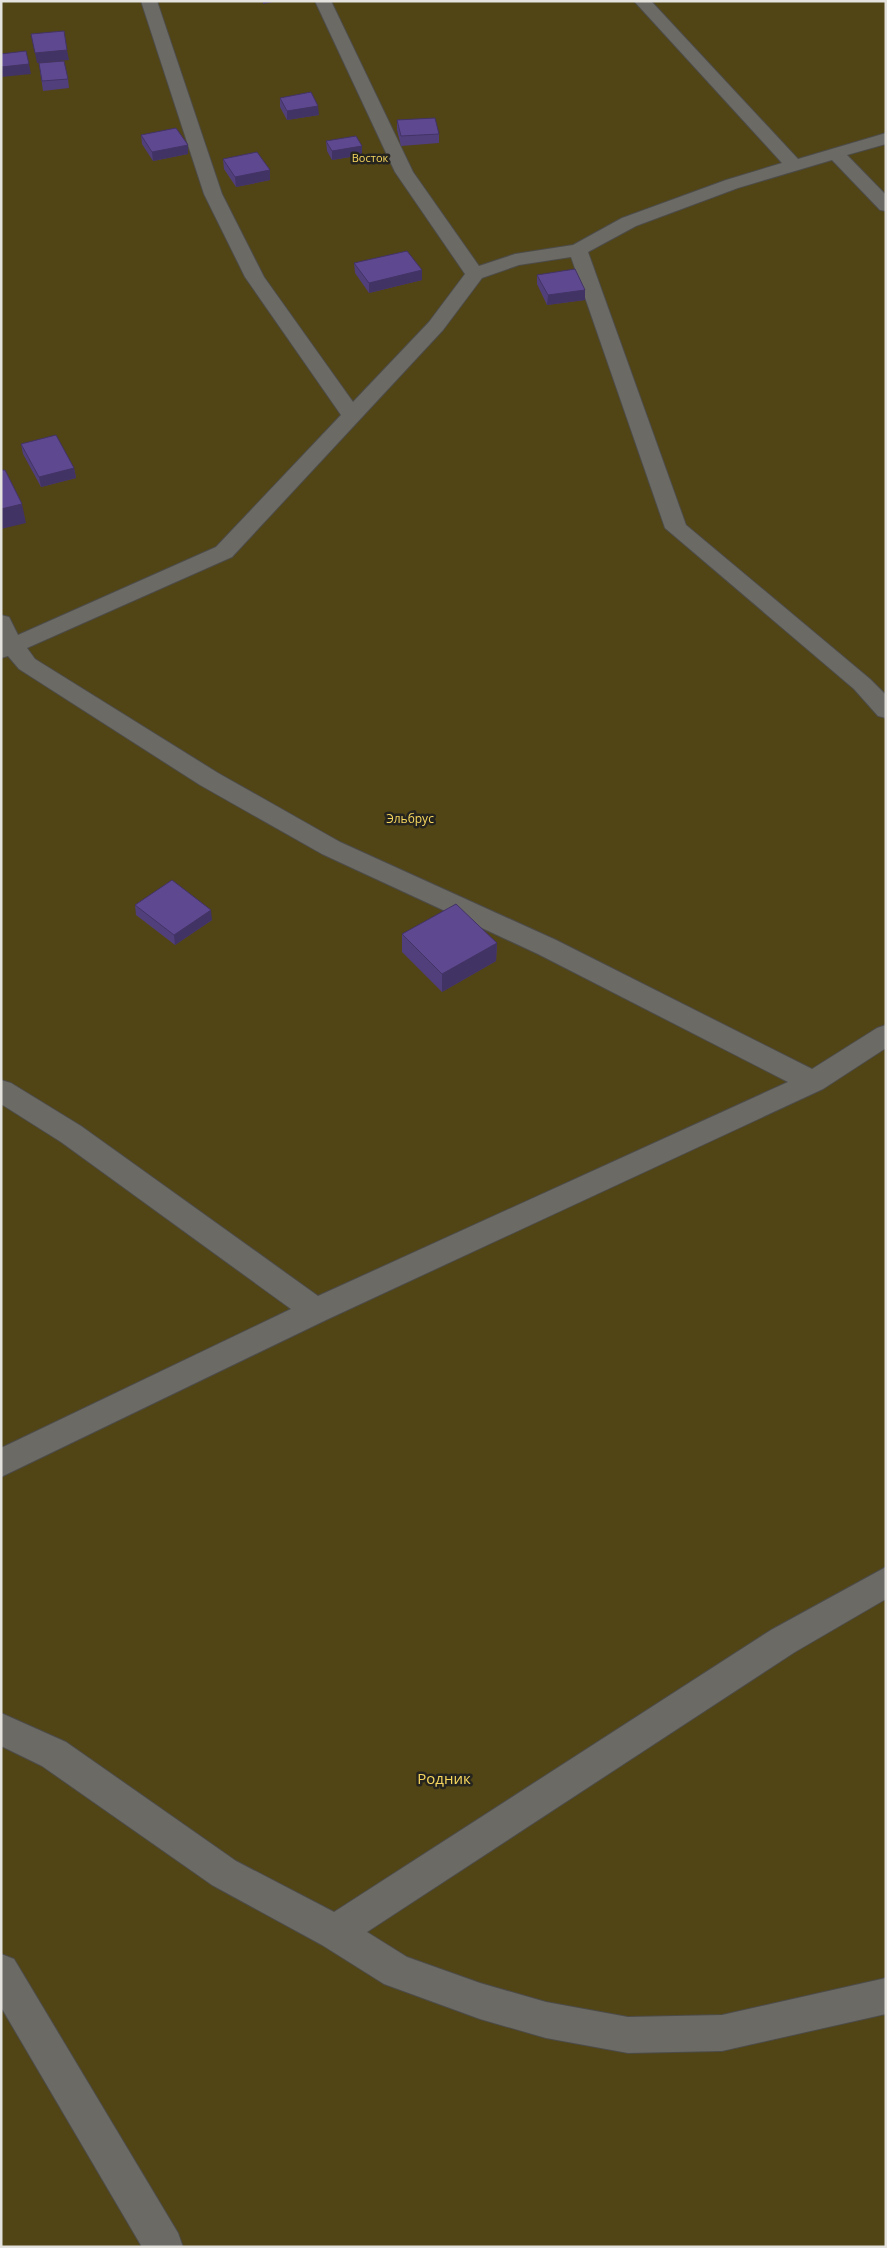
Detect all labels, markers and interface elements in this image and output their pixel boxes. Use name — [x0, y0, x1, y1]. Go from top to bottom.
park label: Восток — [352, 150, 389, 165]
park label: Эльбрус — [386, 810, 434, 827]
park label: Родник — [417, 1768, 471, 1788]

